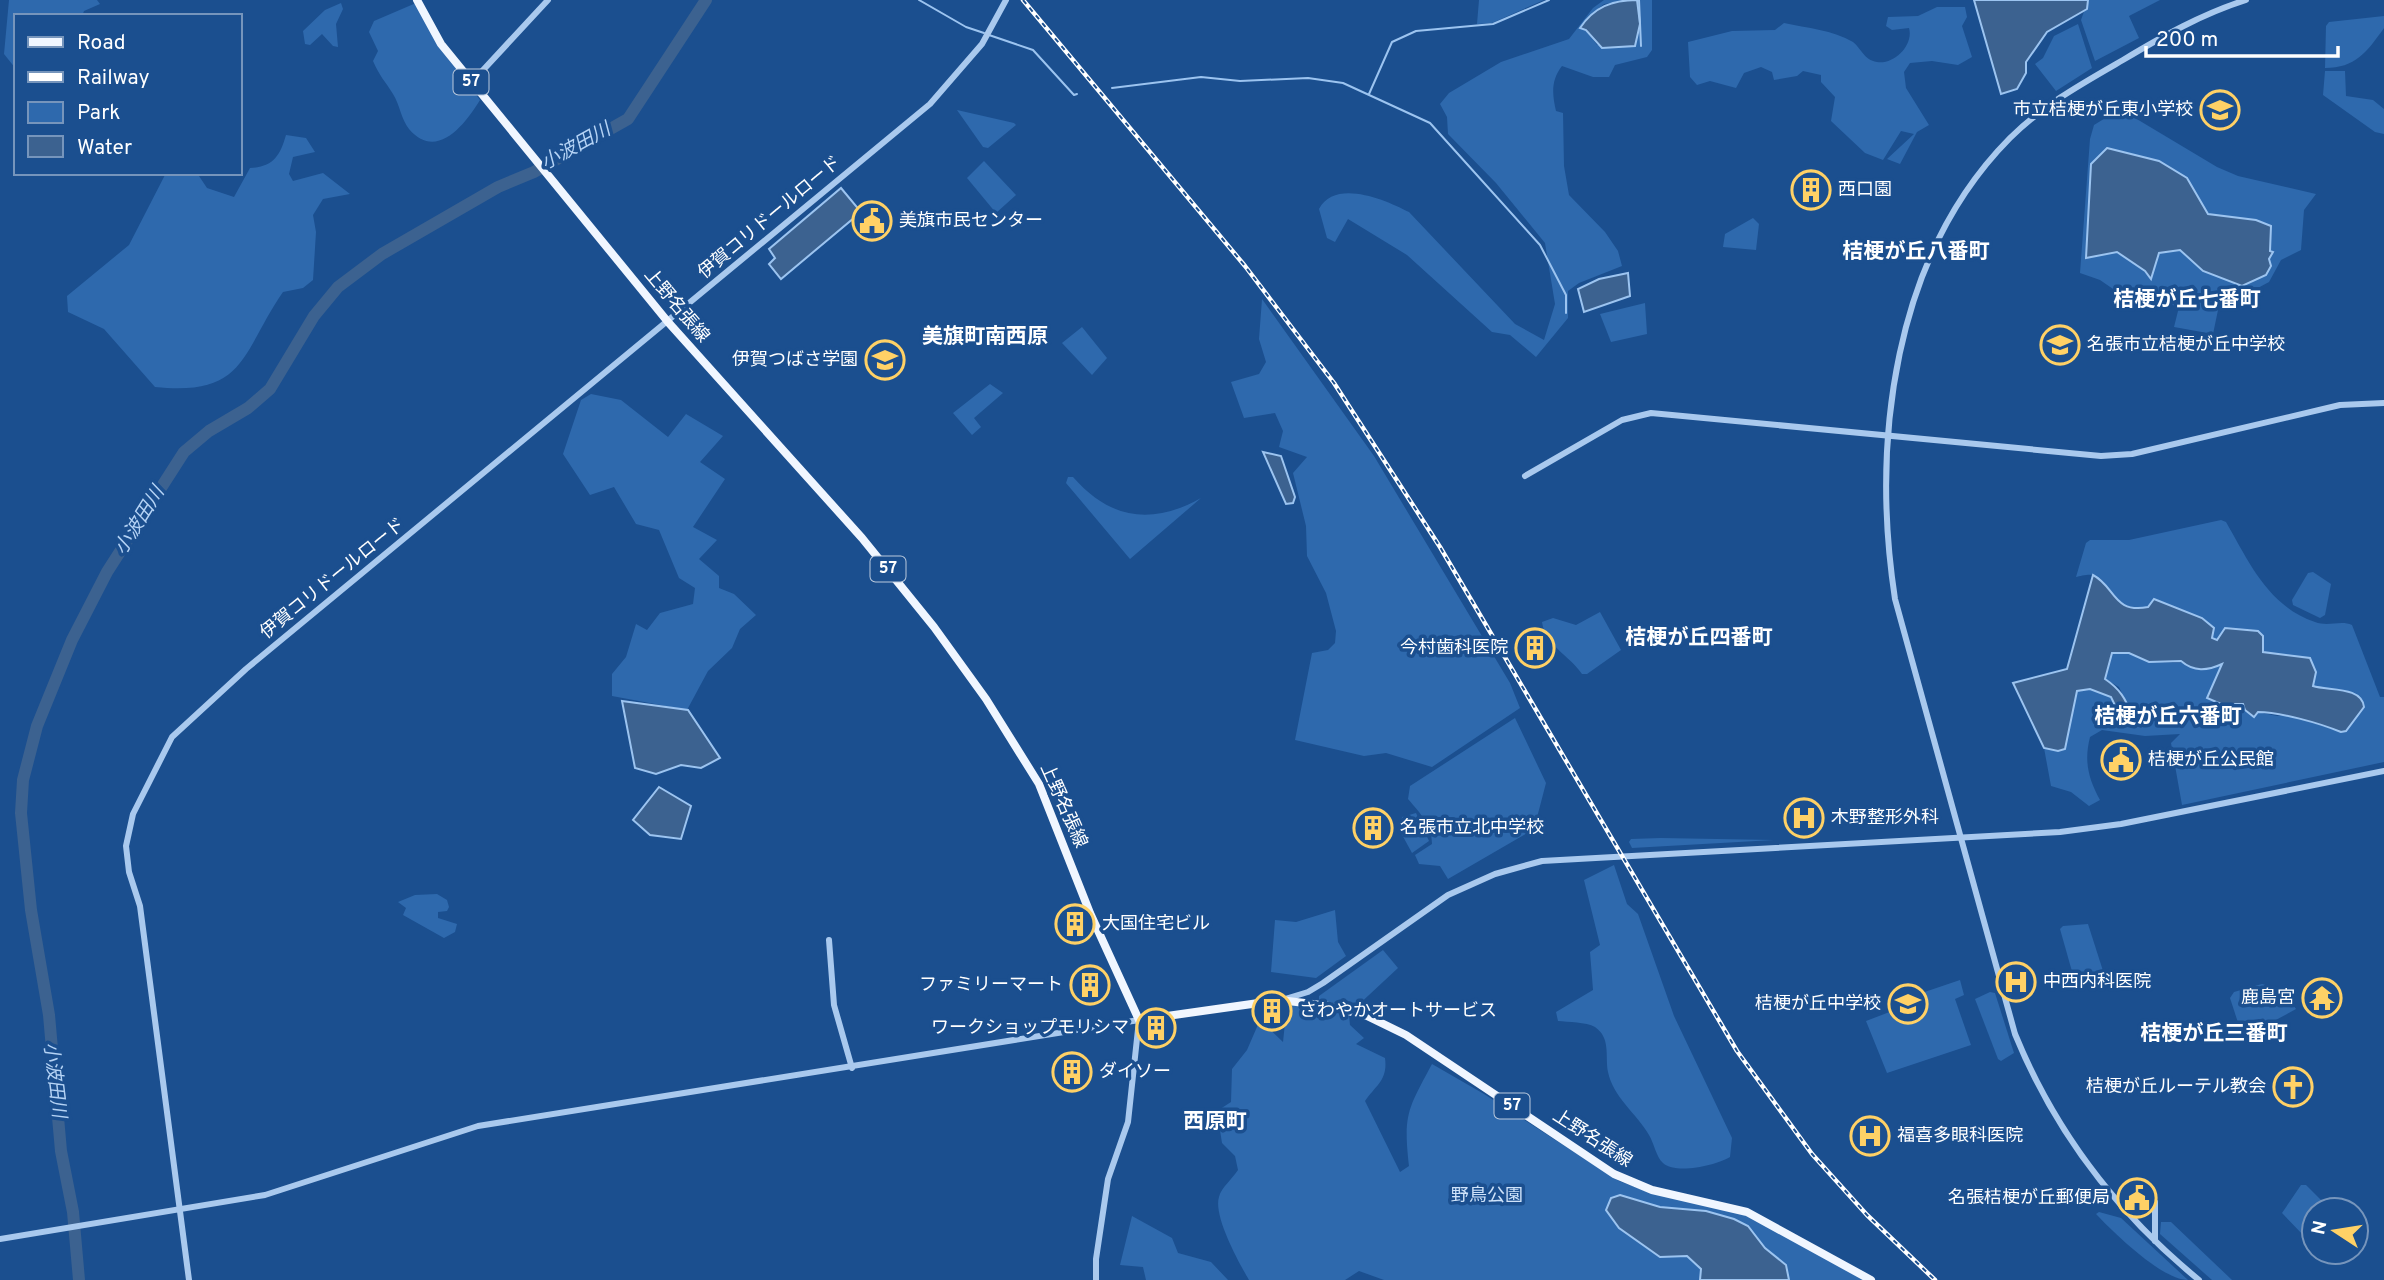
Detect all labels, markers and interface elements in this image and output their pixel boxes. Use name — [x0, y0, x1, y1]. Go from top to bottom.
legend — [14, 14, 242, 175]
scale bar — [2146, 14, 2338, 58]
text: 200 m — [2156, 27, 2218, 54]
text: Road — [77, 30, 126, 57]
text: Railway — [77, 65, 150, 92]
road number: 57 — [454, 69, 489, 94]
school or university icon: 市立桔梗が丘東小学校 — [2199, 89, 2241, 131]
place label: 市立桔梗が丘東小学校 — [2013, 99, 2193, 122]
text: Park — [77, 100, 120, 127]
water label: 小波田川 — [537, 117, 617, 176]
text: Water — [77, 135, 132, 162]
street label: 伊賀コリドールロード — [694, 151, 846, 285]
building icon: 西口園 — [1790, 169, 1832, 211]
place label: 西口園 — [1838, 179, 1892, 202]
public building icon: 美旗市民センター — [851, 200, 893, 242]
place label: 美旗市民センター — [899, 210, 1043, 233]
district label: 桔梗が丘八番町 — [1843, 239, 1990, 266]
street label: 上野名張線 — [638, 264, 714, 348]
district label: 桔梗が丘七番町 — [2114, 287, 2261, 314]
district label: 美旗町南西原 — [922, 324, 1048, 351]
school or university icon: 名張市立桔梗が丘中学校 — [2039, 324, 2081, 366]
place label: 名張市立桔梗が丘中学校 — [2087, 334, 2285, 357]
school or university icon: 伊賀つばさ学園 — [864, 339, 906, 381]
place label: 伊賀つばさ学園 — [732, 349, 858, 372]
water label: 小波田川 — [110, 481, 171, 560]
street label: 伊賀コリドールロード — [256, 513, 410, 645]
road number: 57 — [870, 556, 906, 582]
district label: 桔梗が丘四番町 — [1626, 625, 1773, 652]
building icon: 今村歯科医院 — [1514, 627, 1556, 669]
place label: 今村歯科医院 — [1400, 637, 1508, 660]
district label: 桔梗が丘六番町 — [2095, 704, 2242, 731]
public building icon: 桔梗が丘公民館 — [2100, 739, 2142, 781]
place label: 桔梗が丘公民館 — [2148, 749, 2274, 772]
street label: 上野名張線 — [1034, 760, 1092, 852]
hospital icon: 木野整形外科 — [1783, 797, 1825, 839]
building icon: 名張市立北中学校 — [1352, 807, 1394, 849]
place label: 木野整形外科 — [1831, 807, 1939, 830]
place label: 名張市立北中学校 — [1400, 817, 1544, 840]
building icon: 大国住宅ビル — [1054, 903, 1096, 945]
place label: 大国住宅ビル — [1102, 913, 1210, 936]
hospital icon: 中西内科医院 — [1995, 961, 2037, 1003]
building icon: ファミリーマート — [1069, 964, 1111, 1006]
place label: 中西内科医院 — [2043, 971, 2151, 994]
place label: ファミリーマート — [919, 974, 1063, 997]
temple icon: 鹿島宮 — [2301, 977, 2343, 1019]
school or university icon: 桔梗が丘中学校 — [1887, 983, 1929, 1025]
place label: 鹿島宮 — [2241, 987, 2295, 1010]
building icon: さわやかオートサービス — [1251, 990, 1293, 1032]
place label: 桔梗が丘中学校 — [1755, 993, 1881, 1016]
place label: さわやかオートサービス — [1299, 1000, 1497, 1023]
building icon: ワークショップモリシマ — [1135, 1007, 1177, 1049]
place label: ワークショップモリシマ — [931, 1017, 1129, 1040]
district label: 桔梗が丘三番町 — [2141, 1021, 2288, 1048]
water label: 小波田川 — [37, 1041, 71, 1121]
building icon: ダイソー — [1051, 1051, 1093, 1093]
place label: ダイソー — [1099, 1061, 1171, 1084]
church icon: 桔梗が丘ルーテル教会 — [2272, 1066, 2314, 1108]
place label: 桔梗が丘ルーテル教会 — [2086, 1076, 2266, 1099]
road number: 57 — [1494, 1094, 1530, 1118]
street label: 上野名張線 — [1548, 1105, 1636, 1173]
district label: 西原町 — [1184, 1109, 1247, 1136]
hospital icon: 福喜多眼科医院 — [1849, 1115, 1891, 1157]
place label: 福喜多眼科医院 — [1897, 1125, 2023, 1148]
public building icon: 名張桔梗が丘郵便局 — [2116, 1177, 2158, 1219]
park label: 野鳥公園 — [1451, 1185, 1523, 1208]
place label: 名張桔梗が丘郵便局 — [1948, 1187, 2110, 1210]
north arrow — [2300, 1196, 2370, 1266]
text: N — [2307, 1219, 2333, 1237]

